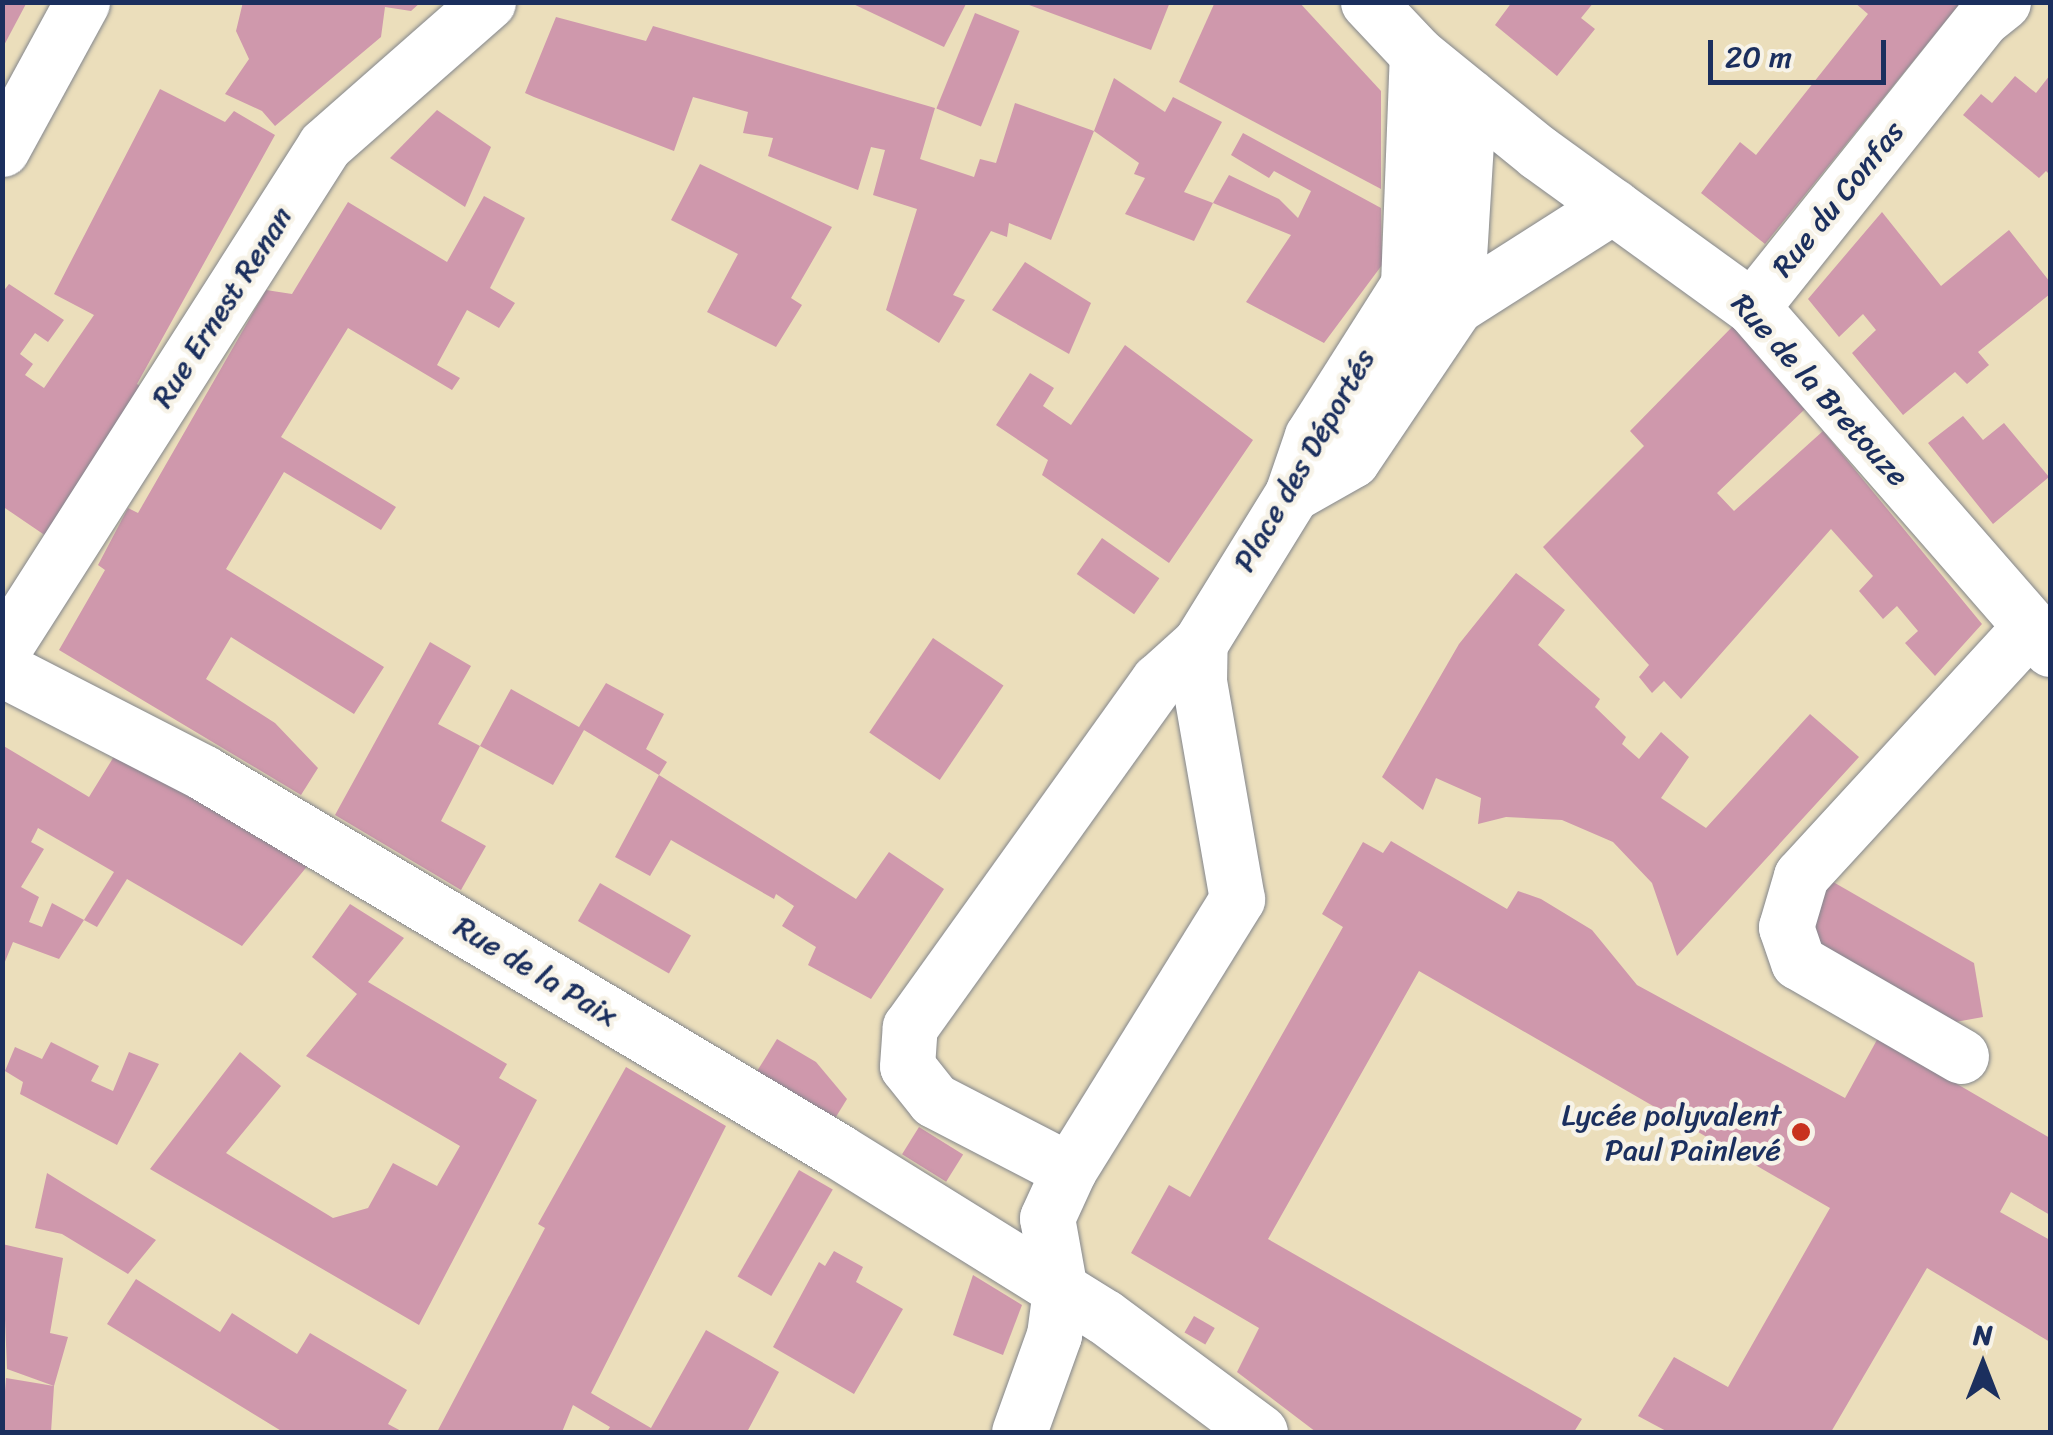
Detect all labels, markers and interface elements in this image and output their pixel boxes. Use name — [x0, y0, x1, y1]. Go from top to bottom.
scale bar — [1713, 20, 1890, 82]
text: 20 m — [1725, 30, 1792, 84]
street label: Rue du Confas — [1765, 115, 1911, 283]
street label: Rue Ernest Renan — [144, 200, 300, 414]
street label: Rue de la Bretouze — [1723, 286, 1917, 494]
street label: Place des Déportés — [1226, 342, 1382, 578]
street label: Rue de la Paix — [448, 908, 624, 1034]
place label: Lycée polyvalent Paul Painlevé — [1562, 1097, 1781, 1168]
marker: Lycée polyvalent Paul Painlevé — [1790, 1121, 1812, 1143]
text: N — [1973, 1310, 1993, 1359]
north arrow — [1933, 1315, 2033, 1415]

